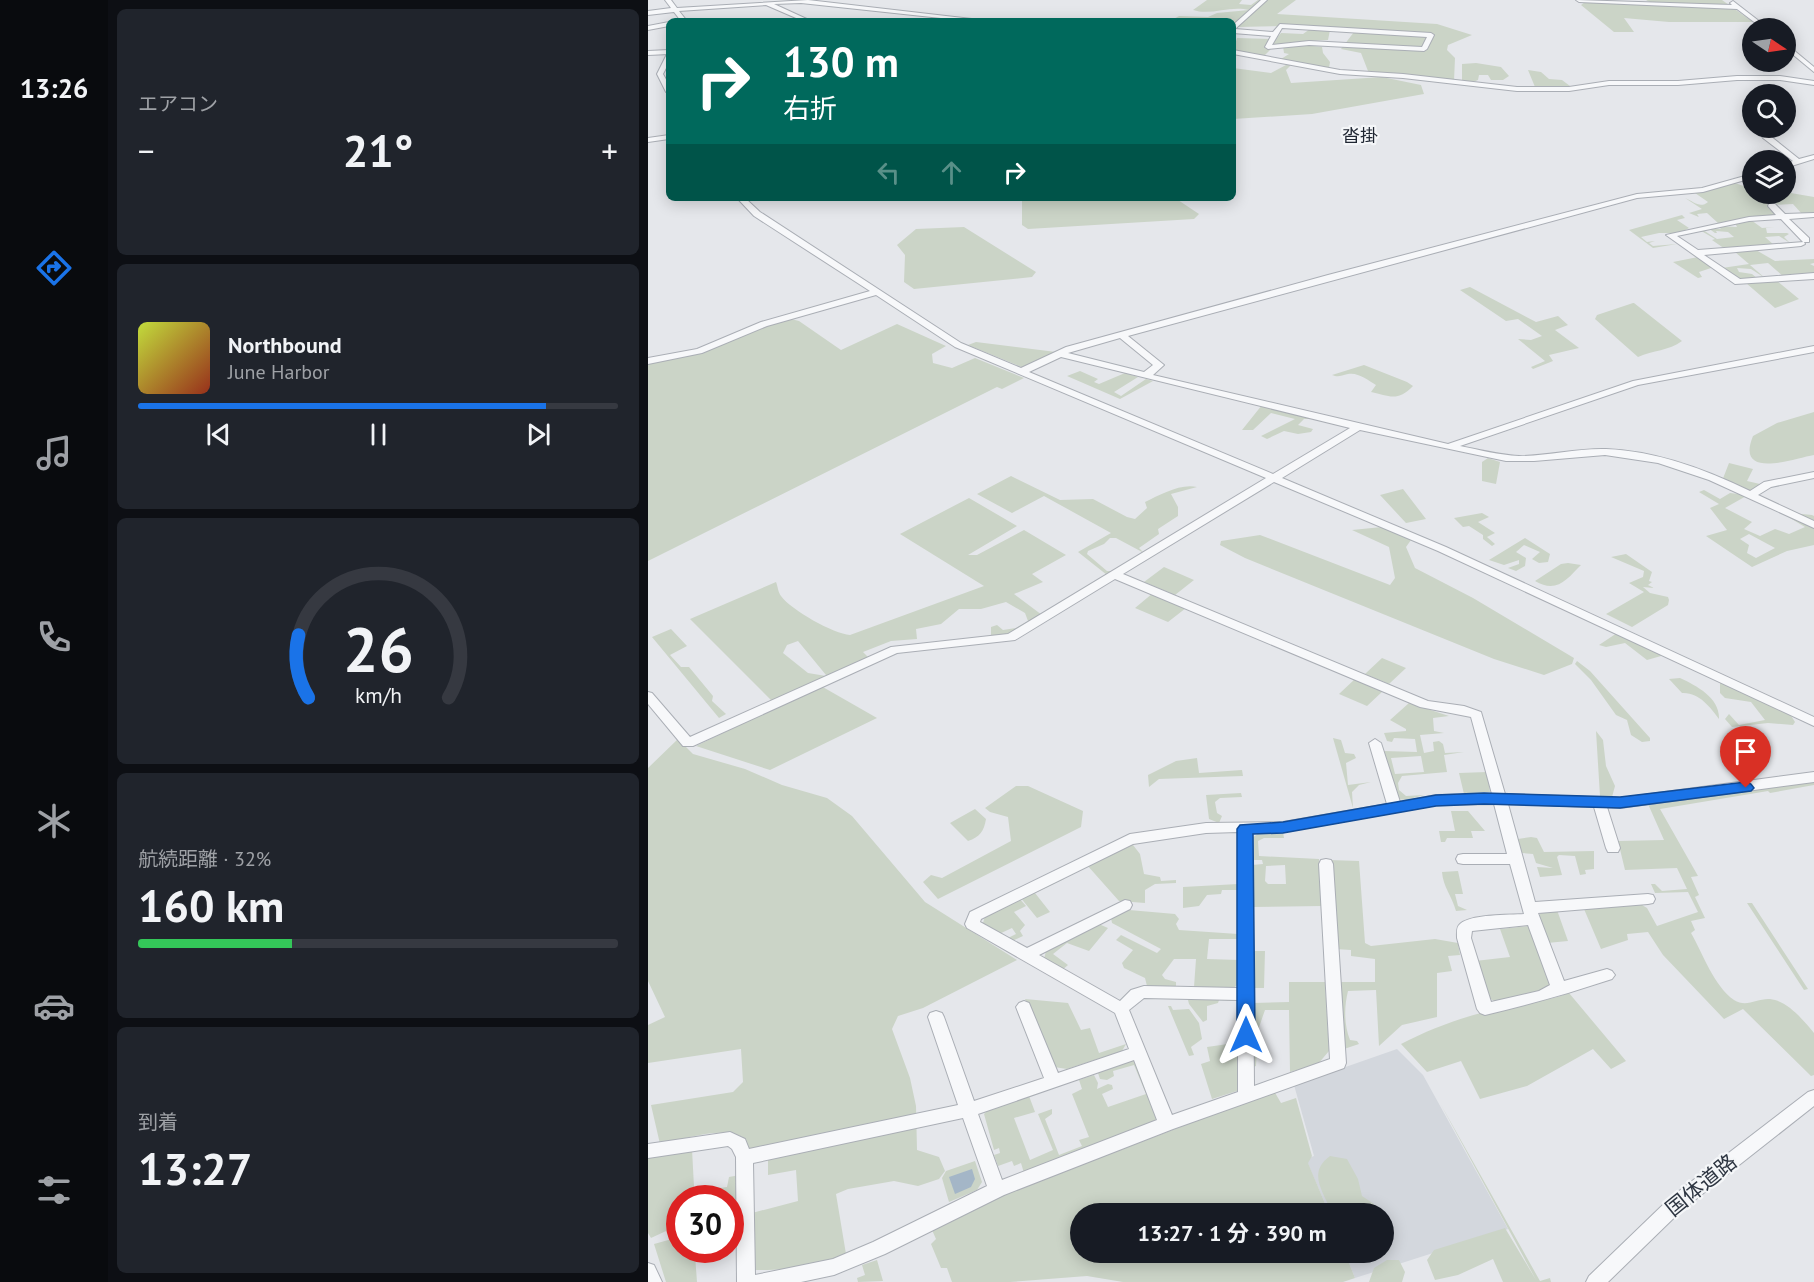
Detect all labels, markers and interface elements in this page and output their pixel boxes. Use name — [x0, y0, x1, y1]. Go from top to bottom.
north arrow — [1742, 18, 1796, 72]
map controls — [1742, 18, 1796, 204]
text: 130 m — [783, 34, 899, 89]
icon: right — [684, 42, 762, 120]
text: 13:26 — [20, 71, 88, 105]
button: search — [1742, 84, 1796, 138]
text: エアコン — [138, 91, 218, 117]
text: 右折 — [783, 91, 837, 125]
text: 21° — [343, 121, 413, 179]
district label: 沓掛 — [1342, 124, 1378, 147]
text: − — [138, 129, 155, 172]
text: + — [601, 129, 618, 172]
button: layers — [1742, 150, 1796, 204]
icon: left — [872, 156, 905, 189]
icon: ahead — [935, 156, 968, 189]
icon: right — [998, 156, 1031, 189]
icon: directions — [33, 247, 75, 289]
text: Northbound — [228, 331, 342, 359]
text: June Harbor — [228, 359, 330, 385]
icon: previous — [202, 418, 235, 451]
icon: pause — [362, 418, 395, 451]
icon: next — [522, 418, 555, 451]
icon: music — [33, 432, 75, 474]
text: 26 — [343, 608, 413, 689]
icon: phone — [33, 616, 75, 658]
text: km/h — [354, 681, 401, 709]
pin — [1720, 726, 1771, 788]
icon: arrive — [1729, 735, 1762, 768]
icon: climate — [33, 800, 75, 842]
text: 航続距離 · 32% — [138, 846, 271, 872]
text: 160 km — [138, 876, 284, 934]
icon: car — [33, 985, 75, 1027]
position arrow — [1214, 1003, 1278, 1067]
text: 到着 — [138, 1109, 178, 1135]
text: 13:27 — [138, 1139, 252, 1197]
street label: 国体道路 — [1660, 1148, 1742, 1222]
icon: filters — [33, 1169, 75, 1211]
speed limit sign: 30 — [666, 1185, 744, 1263]
text: 13:27 · 1 分 · 390 m — [1138, 1219, 1326, 1247]

